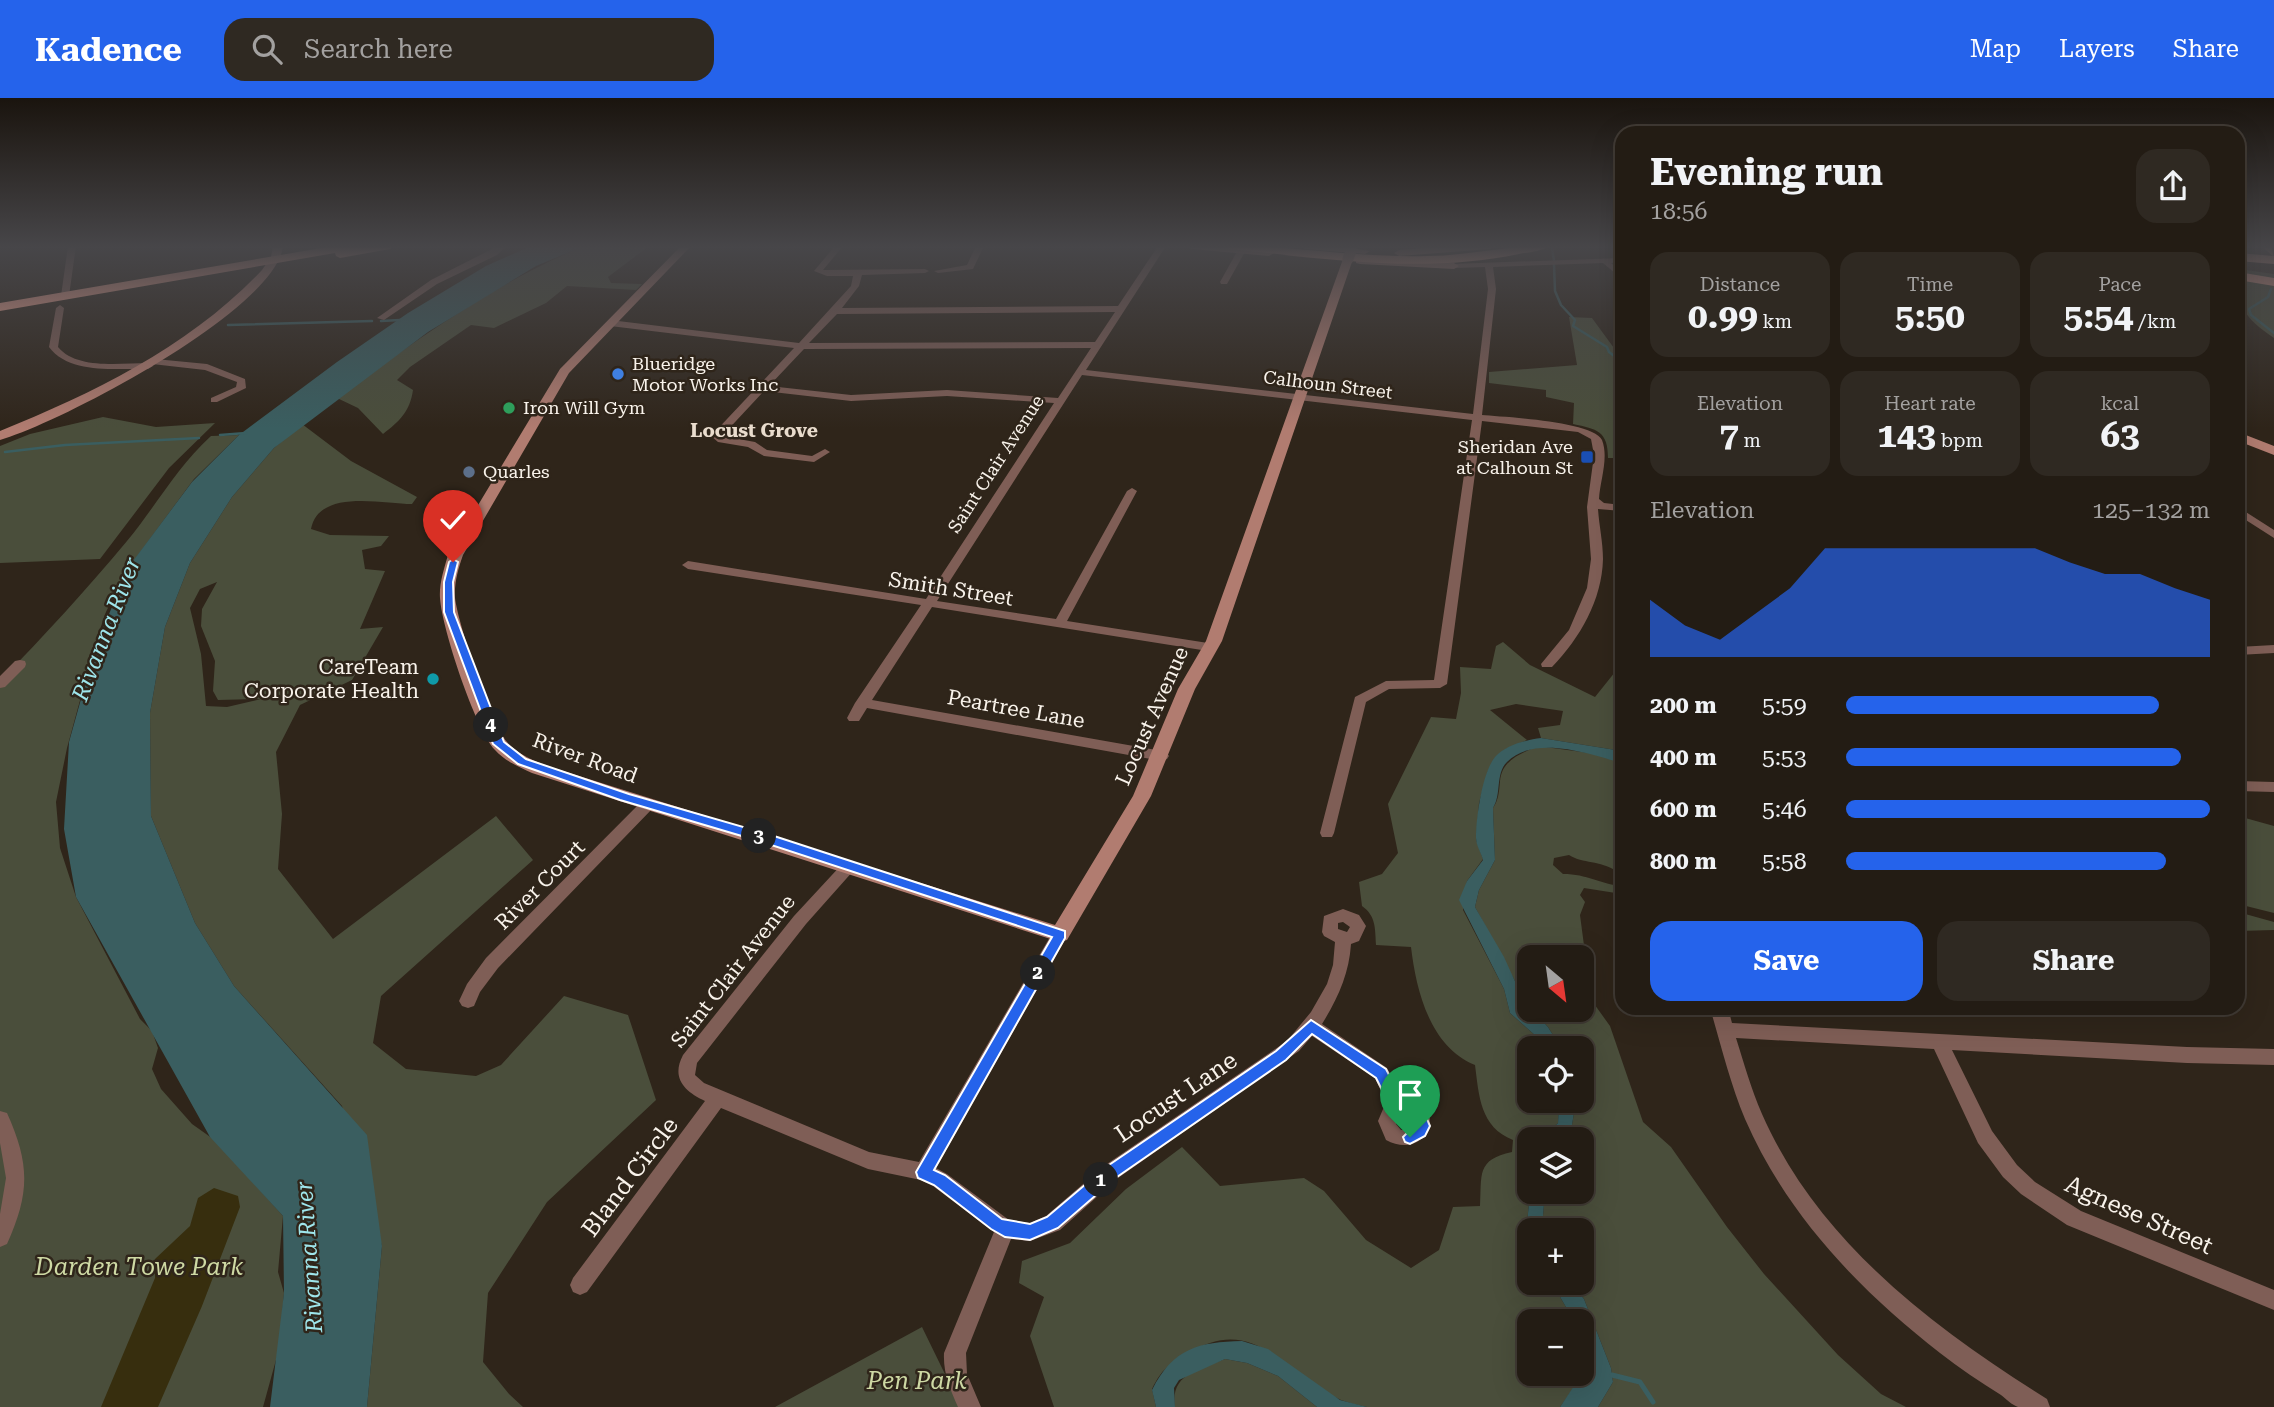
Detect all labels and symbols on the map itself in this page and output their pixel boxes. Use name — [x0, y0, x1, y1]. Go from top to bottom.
place label: Blueridge Motor Works Inc — [632, 353, 778, 395]
marker: Blueridge Motor Works Inc — [610, 366, 626, 382]
street label: Calhoun Street — [1262, 366, 1394, 403]
street label: Saint Clair Avenue — [943, 391, 1048, 537]
place label: Iron Will Gym — [523, 397, 645, 418]
marker: Iron Will Gym — [501, 400, 517, 416]
district label: Locust Grove — [690, 419, 818, 442]
place label: Sheridan Ave at Calhoun St — [1456, 436, 1573, 478]
marker: Sheridan Ave at Calhoun St — [1579, 449, 1595, 465]
place label: Quarles — [483, 461, 550, 482]
marker: Quarles — [461, 464, 477, 480]
pin — [423, 490, 483, 562]
water label: Rivanna River — [66, 553, 146, 706]
street label: Smith Street — [887, 567, 1015, 611]
street label: Locust Avenue — [1111, 643, 1193, 789]
place label: CareTeam Corporate Health — [244, 655, 419, 703]
marker: CareTeam Corporate Health — [425, 671, 441, 687]
street label: Peartree Lane — [945, 685, 1087, 733]
pin: 4 — [474, 708, 508, 742]
street label: River Road — [529, 728, 641, 788]
pin: 3 — [742, 818, 776, 854]
street label: River Court — [490, 835, 590, 935]
street label: Saint Clair Avenue — [666, 890, 800, 1052]
north arrow — [1517, 945, 1594, 1022]
pin: 2 — [1020, 956, 1056, 990]
street label: Locust Lane — [1110, 1046, 1242, 1148]
pin — [1380, 1065, 1440, 1137]
street label: Bland Circle — [576, 1112, 684, 1242]
pin: 1 — [1084, 1162, 1118, 1198]
street label: Agnese Street — [2061, 1170, 2217, 1260]
water label: Rivanna River — [291, 1180, 328, 1335]
park label: Darden Towe Park — [34, 1253, 243, 1281]
park label: Pen Park — [866, 1367, 967, 1395]

